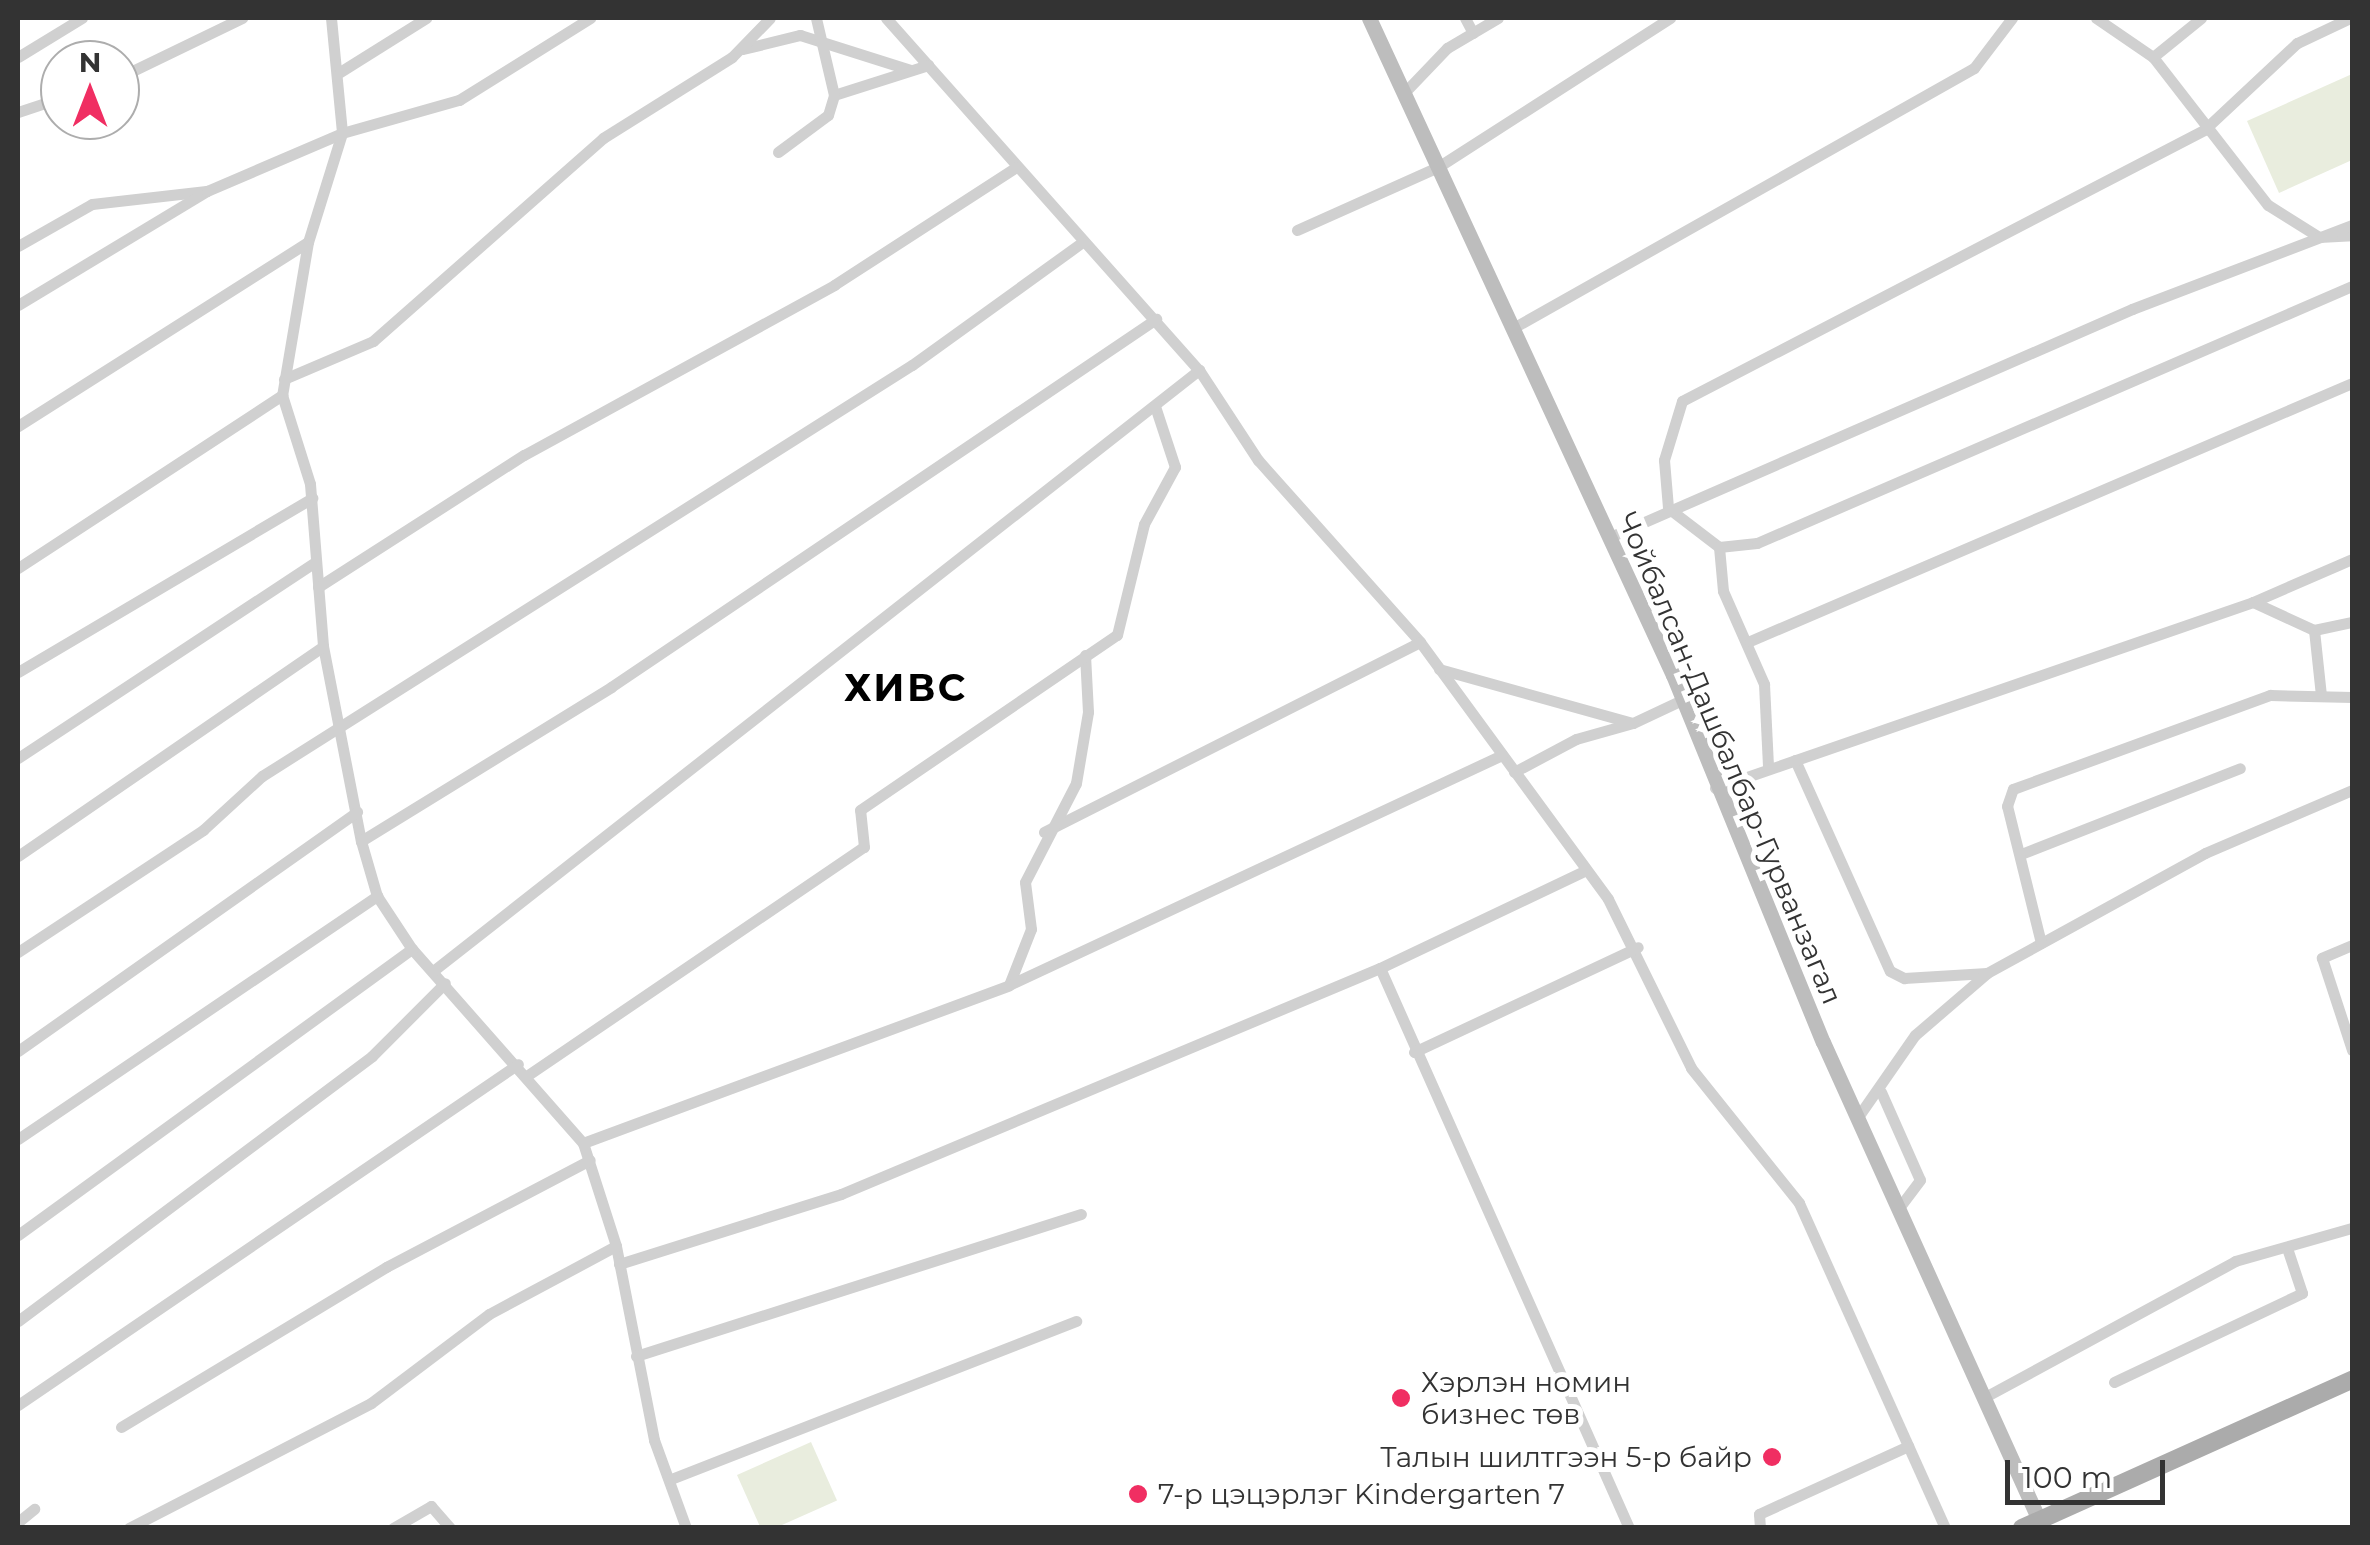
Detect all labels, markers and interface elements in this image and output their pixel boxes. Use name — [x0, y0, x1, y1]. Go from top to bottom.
north arrow — [40, 40, 140, 140]
text: N — [79, 45, 101, 79]
street label: Чойбалсан-Дашбалбар-Гурванзагал — [1611, 507, 1849, 1009]
district label: ХИВС — [844, 665, 968, 711]
place label: Хэрлэн номин бизнес төв — [1421, 1365, 1631, 1431]
marker: Хэрлэн номин бизнес төв — [1390, 1387, 1412, 1409]
place label: Талын шилтгээн 5-р байр — [1380, 1440, 1752, 1474]
scale bar — [2010, 1440, 2170, 1502]
marker: Талын шилтгээн 5-р байр — [1761, 1446, 1783, 1468]
text: 100 m — [2022, 1459, 2112, 1496]
place label: 7-р цэцэрлэг Kindergarten 7 — [1158, 1477, 1565, 1511]
marker: 7-р цэцэрлэг Kindergarten 7 — [1127, 1483, 1149, 1505]

